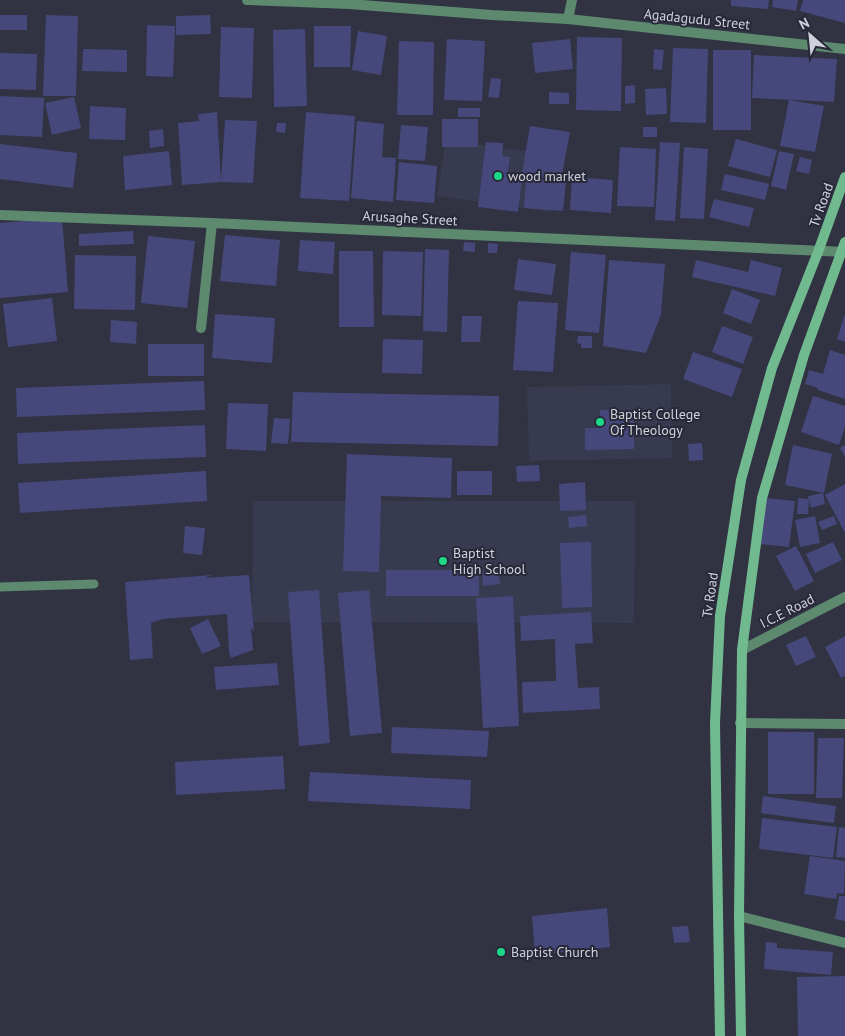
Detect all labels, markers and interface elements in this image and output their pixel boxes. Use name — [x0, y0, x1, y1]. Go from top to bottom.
street label: Agadagudu Street — [643, 4, 751, 34]
north arrow — [785, 10, 835, 60]
text: N — [796, 13, 812, 34]
place label: wood market — [508, 167, 586, 185]
marker: wood market — [492, 170, 504, 182]
street label: Tv Road — [805, 180, 837, 230]
street label: Arusaghe Street — [362, 207, 458, 229]
place label: Baptist College Of Theology — [610, 405, 700, 439]
marker: Baptist College Of Theology — [594, 416, 606, 428]
place label: Baptist High School — [453, 544, 526, 578]
marker: Baptist High School — [437, 555, 449, 567]
street label: Tv Road — [698, 571, 722, 619]
street label: I.C.E Road — [757, 590, 817, 632]
place label: Baptist Church — [511, 943, 599, 961]
marker: Baptist Church — [495, 946, 507, 958]

